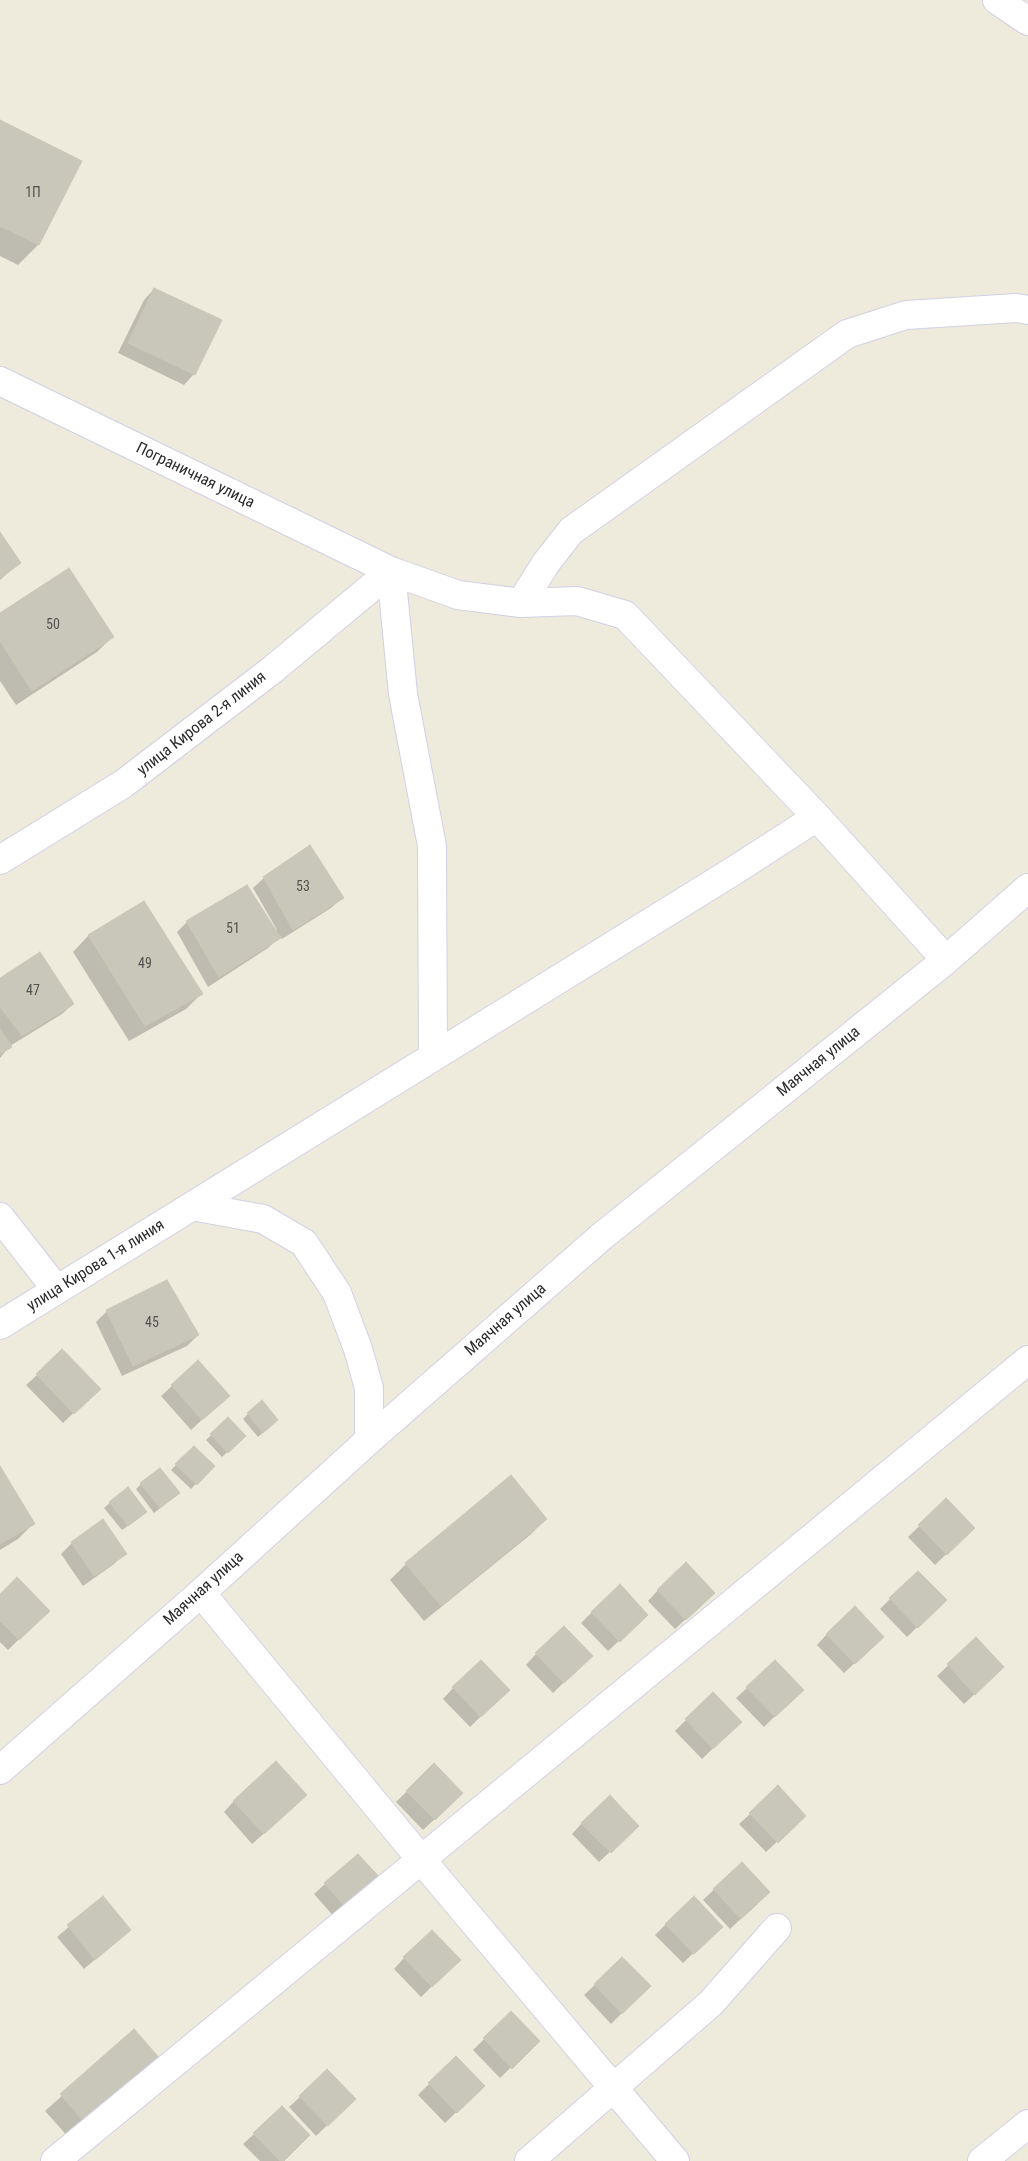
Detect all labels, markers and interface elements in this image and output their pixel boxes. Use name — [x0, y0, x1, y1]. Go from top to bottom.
house number: 1П — [25, 185, 41, 201]
street label: Пограничная улица — [133, 439, 257, 513]
house number: 50 — [46, 617, 60, 633]
street label: улица Кирова 2-я линия — [134, 668, 270, 780]
house number: 53 — [296, 879, 310, 895]
house number: 51 — [226, 921, 240, 937]
house number: 49 — [138, 956, 152, 972]
house number: 47 — [26, 983, 40, 999]
street label: Маячная улица — [774, 1023, 864, 1101]
street label: улица Кирова 1-я линия — [24, 1216, 168, 1316]
street label: Маячная улица — [462, 1280, 550, 1360]
house number: 45 — [145, 1315, 159, 1331]
street label: Маячная улица — [160, 1548, 248, 1630]

